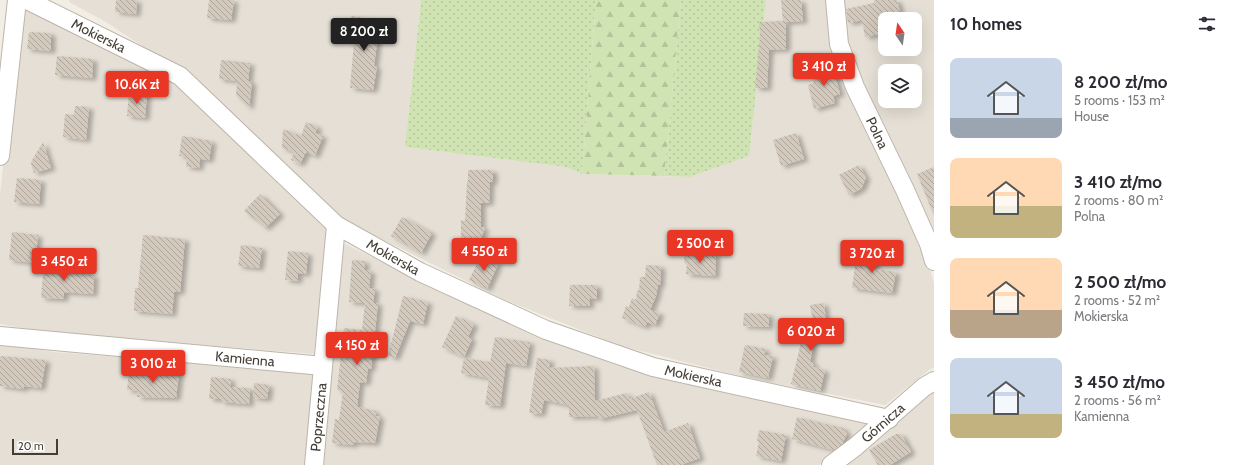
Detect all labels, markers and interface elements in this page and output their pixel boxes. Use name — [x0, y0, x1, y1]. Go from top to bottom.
north arrow — [878, 12, 922, 56]
map controls — [878, 12, 922, 108]
icon: filters — [1196, 13, 1218, 35]
text: 10 homes — [950, 14, 1022, 34]
street label: Mokierska — [68, 15, 129, 57]
pin: 8 200 zł — [323, 18, 405, 52]
text: 8 200 zł — [340, 23, 388, 39]
pin: 3 410 zł — [783, 53, 865, 87]
text: 3 410 zł — [802, 58, 846, 74]
button: layers — [878, 64, 922, 108]
pin: 10.6K zł — [96, 71, 178, 105]
text: 8 200 zł/mo — [1074, 72, 1167, 92]
icon: home — [982, 74, 1030, 122]
text: 10.6K zł — [115, 76, 159, 92]
text: 5 rooms · 153 m² — [1074, 92, 1165, 108]
text: House — [1074, 108, 1109, 124]
street label: Polna — [862, 114, 893, 152]
text: 3 410 zł/mo — [1074, 172, 1162, 192]
icon: home — [982, 174, 1030, 222]
text: 2 rooms · 80 m² — [1074, 192, 1163, 208]
text: Polna — [1074, 208, 1105, 224]
pin: 2 500 zł — [659, 230, 741, 264]
street label: Mokierska — [363, 235, 423, 279]
text: 2 500 zł — [676, 235, 724, 251]
pin: 4 550 zł — [443, 238, 525, 272]
pin: 3 720 zł — [831, 240, 913, 274]
text: 4 550 zł — [461, 243, 507, 259]
text: 3 720 zł — [849, 245, 895, 261]
pin: 3 450 zł — [23, 248, 105, 282]
text: 3 450 zł — [41, 253, 87, 269]
text: 2 500 zł/mo — [1074, 272, 1166, 292]
icon: home — [982, 274, 1030, 322]
text: 2 rooms · 52 m² — [1074, 292, 1160, 308]
text: Mokierska — [1074, 308, 1128, 324]
pin: 6 020 zł — [770, 318, 852, 352]
text: 6 020 zł — [787, 323, 835, 339]
pin: 4 150 zł — [316, 332, 398, 366]
text: 4 150 zł — [335, 337, 379, 353]
street label: Kamienna — [214, 347, 276, 370]
pin: 3 010 zł — [112, 350, 194, 384]
text: 3 010 zł — [130, 355, 176, 371]
street label: Mokierska — [663, 361, 724, 391]
text: 3 450 zł/mo — [1074, 372, 1165, 392]
icon: home — [982, 374, 1030, 422]
street label: Poprzeczna — [306, 382, 331, 452]
text: 2 rooms · 56 m² — [1074, 392, 1161, 408]
street label: Górnicza — [857, 399, 909, 447]
text: Kamienna — [1074, 408, 1129, 424]
scale bar — [12, 437, 58, 456]
text: 20 m — [18, 439, 44, 453]

